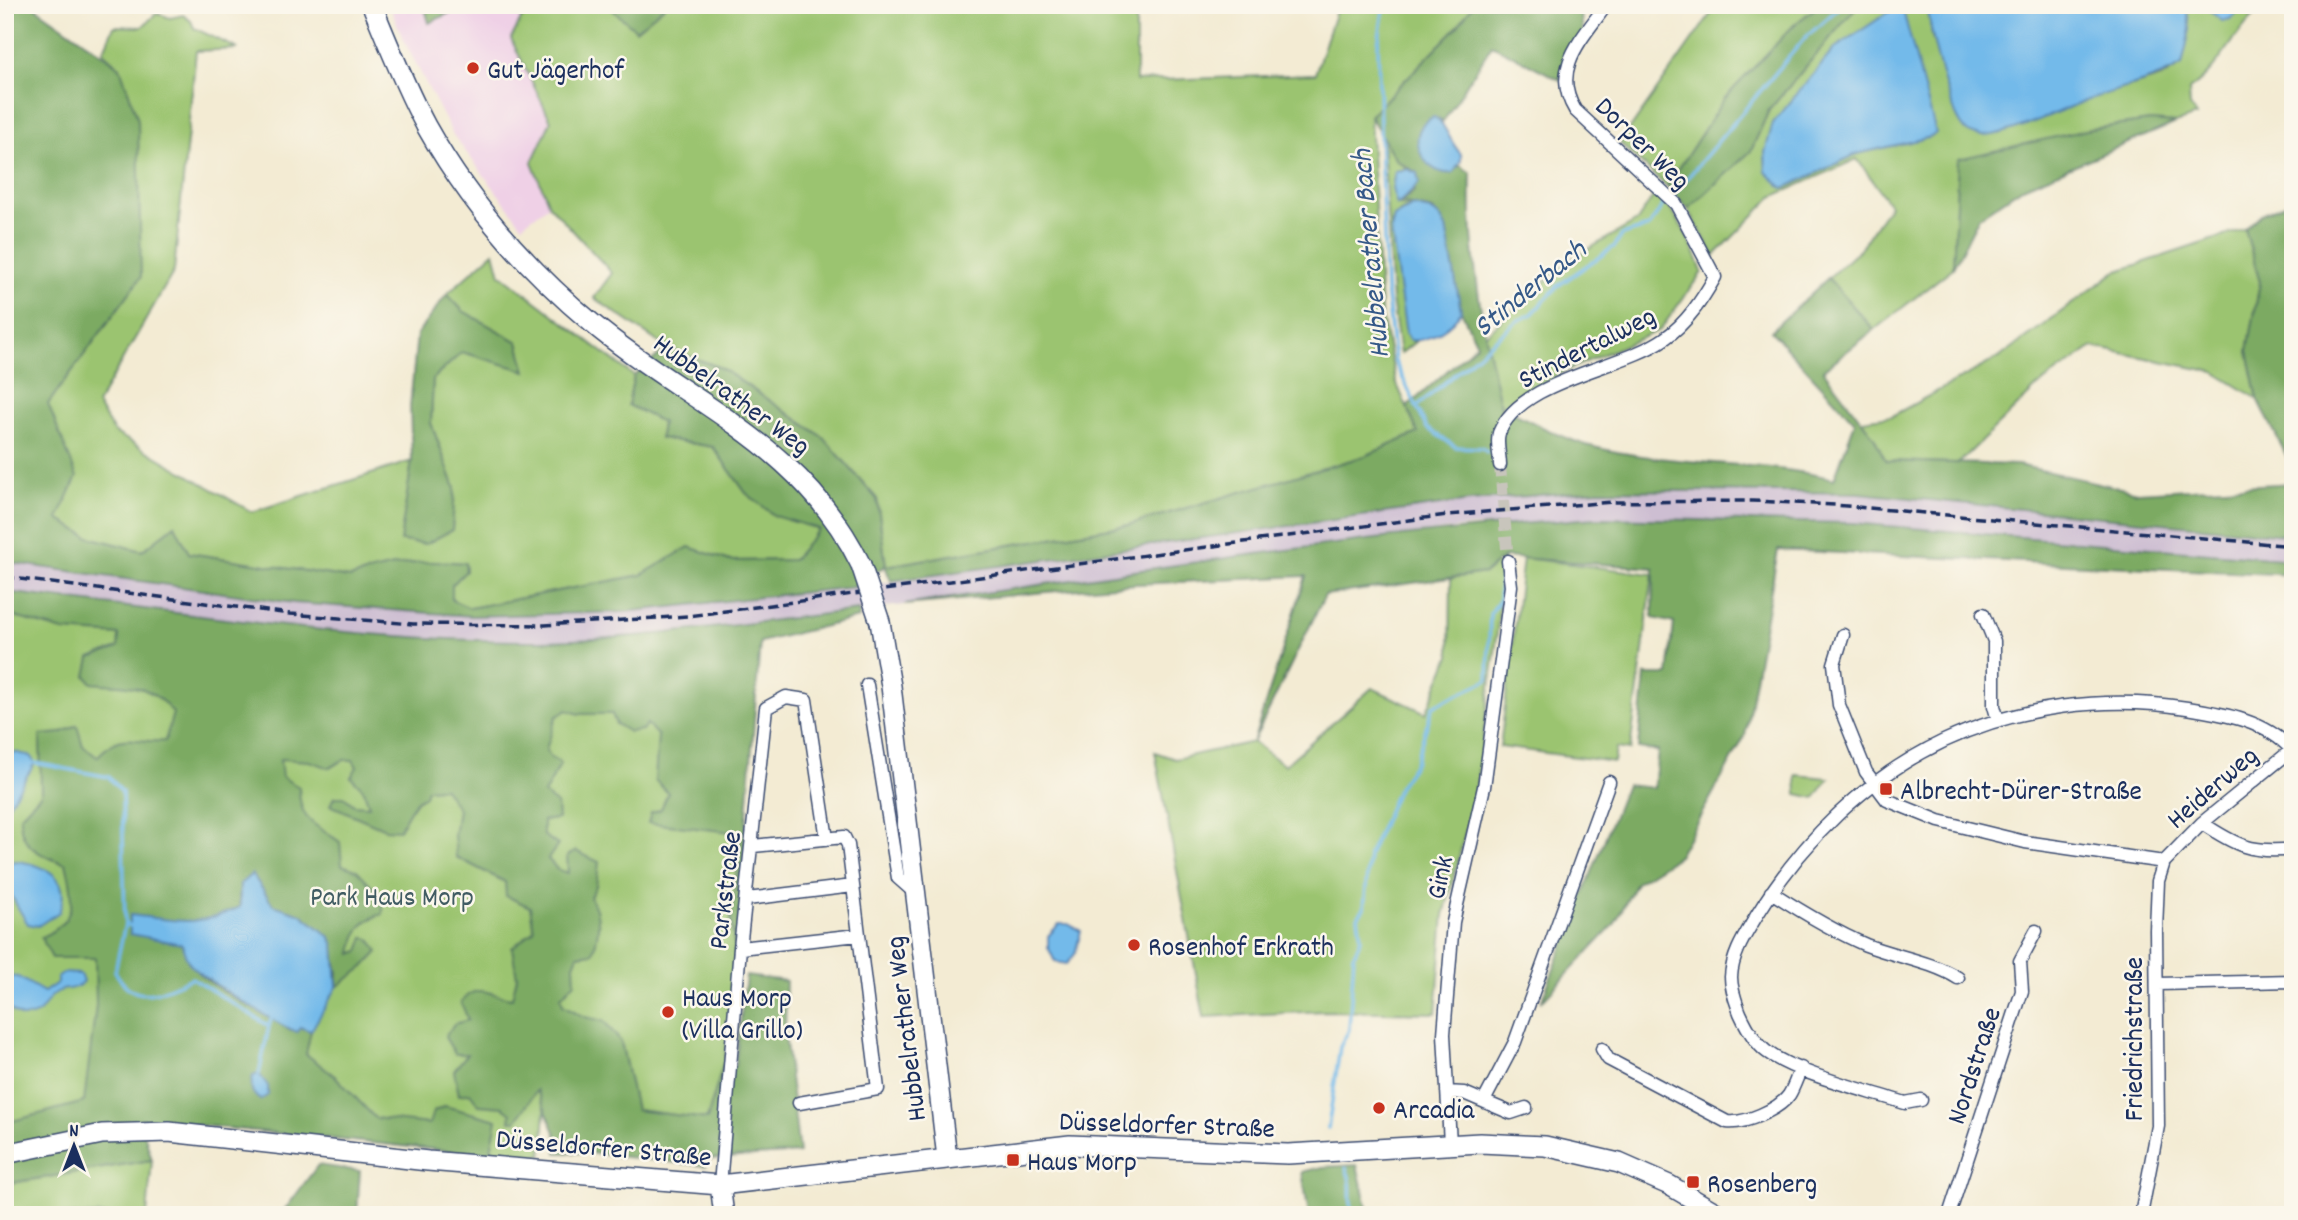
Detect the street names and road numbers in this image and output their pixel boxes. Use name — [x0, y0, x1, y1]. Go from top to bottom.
street label: Dorper Weg — [1583, 90, 1698, 202]
street label: Stindertalweg — [1513, 299, 1664, 402]
street label: Hubbelrather Weg — [643, 326, 817, 468]
street label: Heiderweg — [2160, 739, 2269, 841]
street label: Parkstraße — [701, 829, 755, 952]
street label: Gink — [1419, 853, 1467, 904]
street label: Hubbelrather Weg — [878, 934, 940, 1123]
street label: Friedrichstraße — [2117, 957, 2157, 1121]
street label: Nordstraße — [1939, 1003, 2014, 1130]
street label: Düsseldorfer Straße — [1058, 1104, 1275, 1152]
street label: Düsseldorfer Straße — [494, 1122, 713, 1180]

